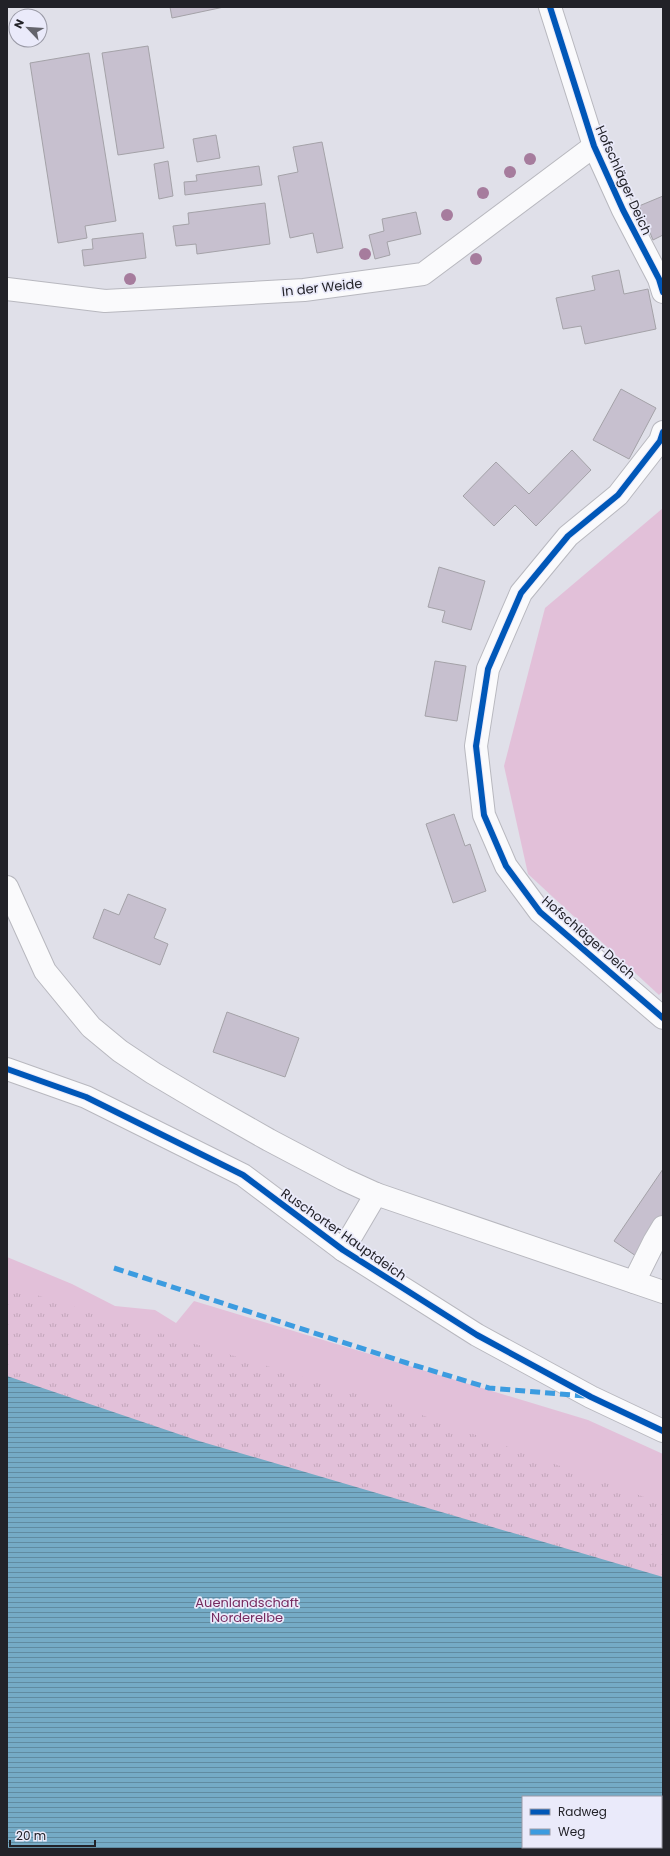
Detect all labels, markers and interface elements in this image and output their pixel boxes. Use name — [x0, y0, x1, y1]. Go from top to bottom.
north arrow — [8, 8, 48, 48]
text: N — [10, 17, 28, 31]
street label: Hofschläger Deich — [591, 122, 656, 238]
street label: In der Weide — [281, 274, 363, 301]
street label: Hofschläger Deich — [538, 891, 640, 983]
street label: Ruschorter Hauptdeich — [277, 1184, 410, 1285]
park label: Auenlandschaft Norderelbe — [195, 1593, 299, 1627]
legend — [522, 1796, 662, 1848]
text: Radweg — [558, 1803, 607, 1820]
scale bar — [10, 1822, 95, 1848]
text: Weg — [558, 1823, 585, 1840]
text: 20 m — [16, 1827, 46, 1844]

